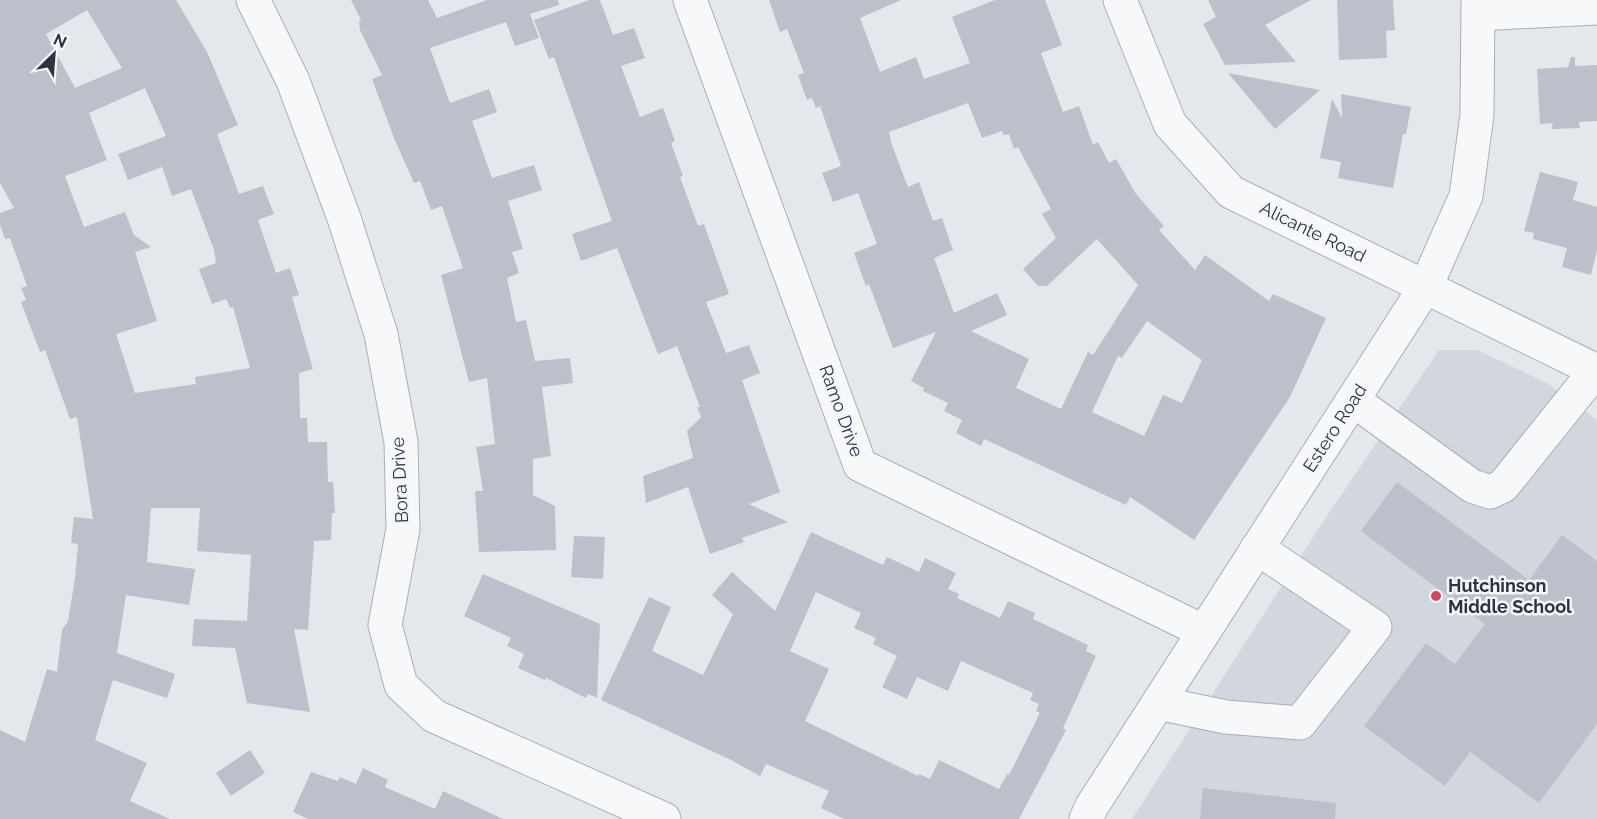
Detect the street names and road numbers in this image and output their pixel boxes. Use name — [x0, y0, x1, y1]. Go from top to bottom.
street label: Alicante Road — [1257, 197, 1370, 266]
street label: Ramo Drive — [815, 362, 868, 460]
street label: Estero Road — [1298, 380, 1371, 476]
street label: Bora Drive — [387, 436, 412, 524]

